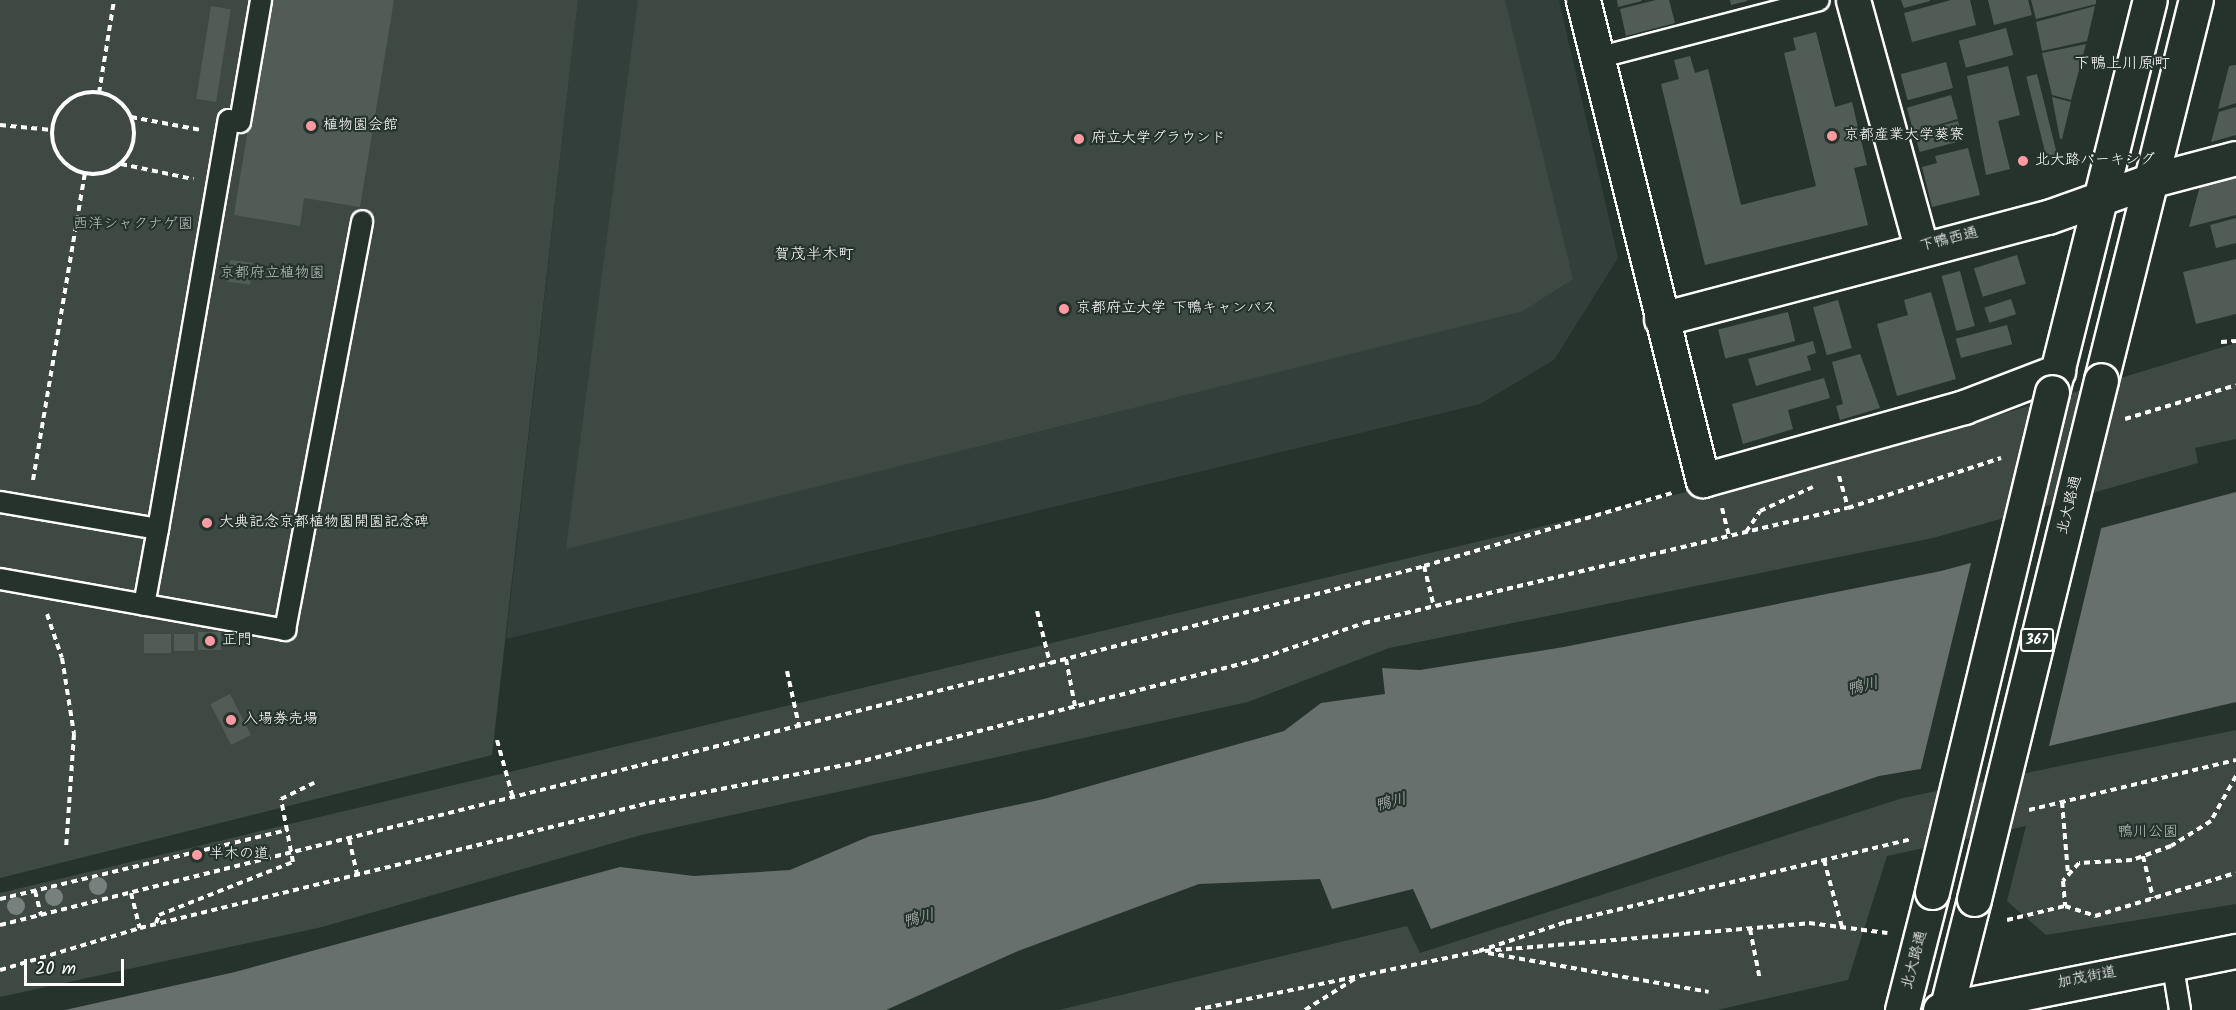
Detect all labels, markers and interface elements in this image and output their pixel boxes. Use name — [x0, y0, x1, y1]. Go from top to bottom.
district label: 下鴨上川原町 — [2074, 54, 2170, 74]
place label: 植物園会館 — [323, 117, 398, 135]
marker: 植物園会館 — [304, 119, 318, 133]
place label: 京都産業大学葵寮 — [1844, 127, 1964, 145]
marker: 京都産業大学葵寮 — [1825, 129, 1839, 143]
place label: 府立大学グラウンド — [1091, 130, 1226, 148]
marker: 府立大学グラウンド — [1072, 132, 1086, 146]
place label: 北大路パーキング — [2035, 152, 2155, 170]
marker: 北大路パーキング — [2016, 154, 2030, 168]
park label: 西洋シャクナゲ園 — [73, 216, 193, 234]
street label: 下鴨西通 — [1918, 224, 1980, 256]
district label: 賀茂半木町 — [774, 245, 854, 265]
park label: 京都府立植物園 — [220, 265, 324, 283]
place label: 京都府立大学 下鴨キャンパス — [1076, 300, 1277, 318]
marker: 京都府立大学 下鴨キャンパス — [1057, 302, 1071, 316]
street label: 北大路通 — [2054, 474, 2086, 536]
place label: 大典記念京都植物園開園記念碑 — [219, 514, 429, 532]
marker: 大典記念京都植物園開園記念碑 — [200, 516, 214, 530]
road number: 367 — [2019, 629, 2055, 651]
place label: 正門 — [222, 632, 252, 650]
marker: 正門 — [203, 634, 217, 648]
water label: 鴨川 — [1845, 674, 1881, 700]
place label: 入場券売場 — [243, 711, 318, 729]
marker: 入場券売場 — [224, 713, 238, 727]
water label: 鴨川 — [1373, 790, 1409, 816]
park label: 鴨川公園 — [2118, 824, 2178, 842]
place label: 半木の道 — [209, 846, 269, 864]
marker: 半木の道 — [190, 848, 204, 862]
water label: 鴨川 — [901, 906, 937, 932]
street label: 北大路通 — [1899, 929, 1931, 991]
scale bar — [27, 947, 128, 985]
text: 20 m — [35, 955, 76, 984]
street label: 加茂街道 — [2056, 963, 2118, 993]

